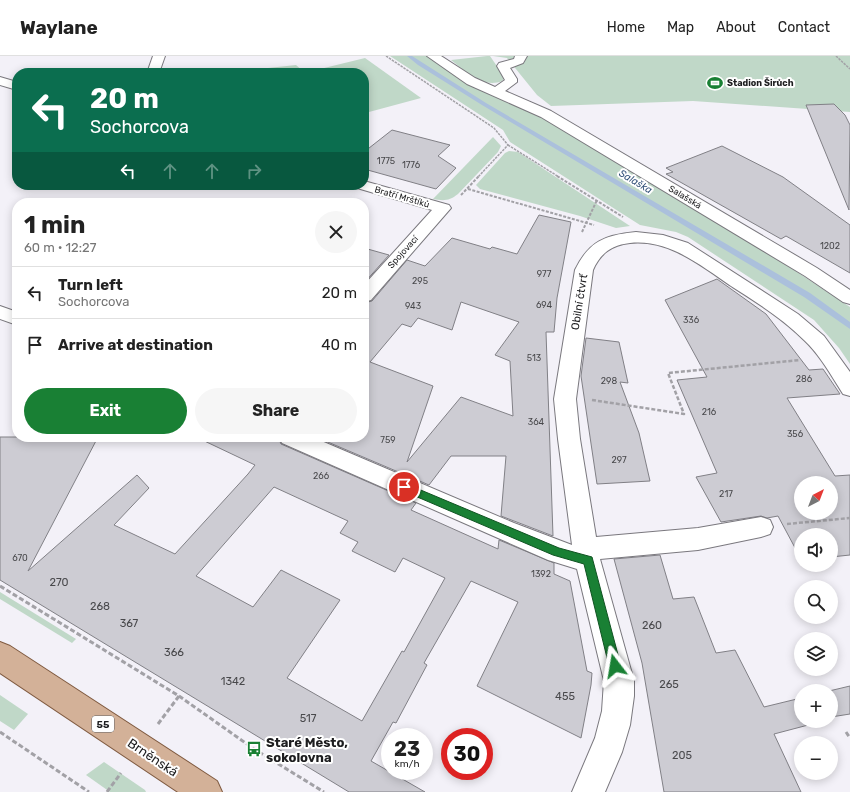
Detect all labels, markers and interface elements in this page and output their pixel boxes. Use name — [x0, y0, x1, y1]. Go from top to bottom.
text: Waylane — [20, 16, 98, 39]
text: Home — [607, 19, 645, 36]
text: Map — [667, 19, 694, 36]
text: About — [716, 19, 756, 36]
text: Contact — [778, 19, 830, 36]
sports icon: Stadion Širůch — [706, 74, 724, 92]
place label: Stadion Širůch — [727, 77, 794, 88]
text: 20 m — [90, 82, 159, 115]
icon: left — [24, 84, 76, 136]
text: Sochorcova — [90, 116, 189, 138]
house number: 1775 — [377, 156, 395, 166]
icon: left — [117, 160, 139, 182]
icon: ahead — [159, 160, 181, 182]
icon: ahead — [201, 160, 223, 182]
icon: right — [243, 160, 265, 182]
house number: 1776 — [402, 160, 421, 170]
water label: Salaška — [617, 167, 654, 196]
street label: Salašská — [667, 183, 703, 211]
street label: Bratří Mrštíků — [373, 184, 431, 210]
text: 1 min — [24, 211, 85, 239]
button: close — [315, 211, 357, 253]
street label: Spojovací — [386, 233, 421, 270]
text: 60 m · 12:27 — [24, 240, 96, 255]
house number: 1202 — [820, 241, 840, 251]
house number: 977 — [537, 269, 552, 279]
street label: Obilní čtvrť — [569, 273, 590, 331]
text: Turn left — [58, 276, 123, 294]
house number: 295 — [412, 276, 428, 286]
icon: left — [24, 282, 46, 304]
text: 20 m — [322, 284, 357, 302]
text: Sochorcova — [58, 294, 129, 309]
house number: 694 — [536, 300, 553, 310]
house number: 943 — [405, 301, 421, 311]
house number: 336 — [683, 315, 700, 325]
icon: arrive — [24, 334, 46, 356]
text: Arrive at destination — [58, 336, 213, 354]
text: 40 m — [321, 336, 357, 354]
house number: 513 — [527, 353, 541, 363]
house number: 286 — [796, 374, 813, 384]
house number: 298 — [601, 376, 617, 386]
button: Exit — [24, 388, 187, 434]
button: Share — [195, 388, 357, 434]
house number: 216 — [702, 407, 717, 417]
house number: 364 — [528, 417, 545, 427]
house number: 356 — [787, 429, 804, 439]
house number: 759 — [380, 435, 396, 445]
house number: 297 — [611, 455, 627, 465]
pin — [387, 470, 421, 504]
house number: 266 — [313, 471, 330, 481]
icon: arrive — [393, 476, 415, 498]
north arrow — [794, 476, 838, 520]
map controls — [794, 476, 838, 780]
house number: 217 — [719, 489, 733, 499]
button: sound — [794, 528, 838, 572]
house number: 670 — [12, 553, 28, 563]
house number: 1392 — [531, 569, 551, 579]
house number: 270 — [49, 576, 69, 589]
button: search — [794, 580, 838, 624]
house number: 268 — [90, 600, 110, 613]
house number: 367 — [120, 617, 139, 630]
house number: 260 — [642, 619, 662, 632]
button: layers — [794, 632, 838, 676]
position arrow — [594, 645, 636, 687]
house number: 366 — [164, 646, 184, 659]
house number: 1342 — [221, 675, 245, 688]
house number: 265 — [659, 678, 679, 691]
button: + — [794, 684, 838, 728]
house number: 455 — [555, 690, 575, 703]
house number: 517 — [300, 712, 317, 725]
road number: 55 — [92, 716, 114, 732]
speed limit sign: 30 — [441, 728, 493, 780]
street label: Brněnská — [125, 735, 181, 780]
place label: Staré Město, sokolovna — [266, 735, 348, 765]
button: − — [794, 736, 838, 780]
text: 23 — [394, 737, 420, 761]
bus stop icon: Staré Město, sokolovna — [245, 740, 263, 758]
house number: 205 — [672, 749, 692, 762]
text: km/h — [395, 758, 419, 770]

